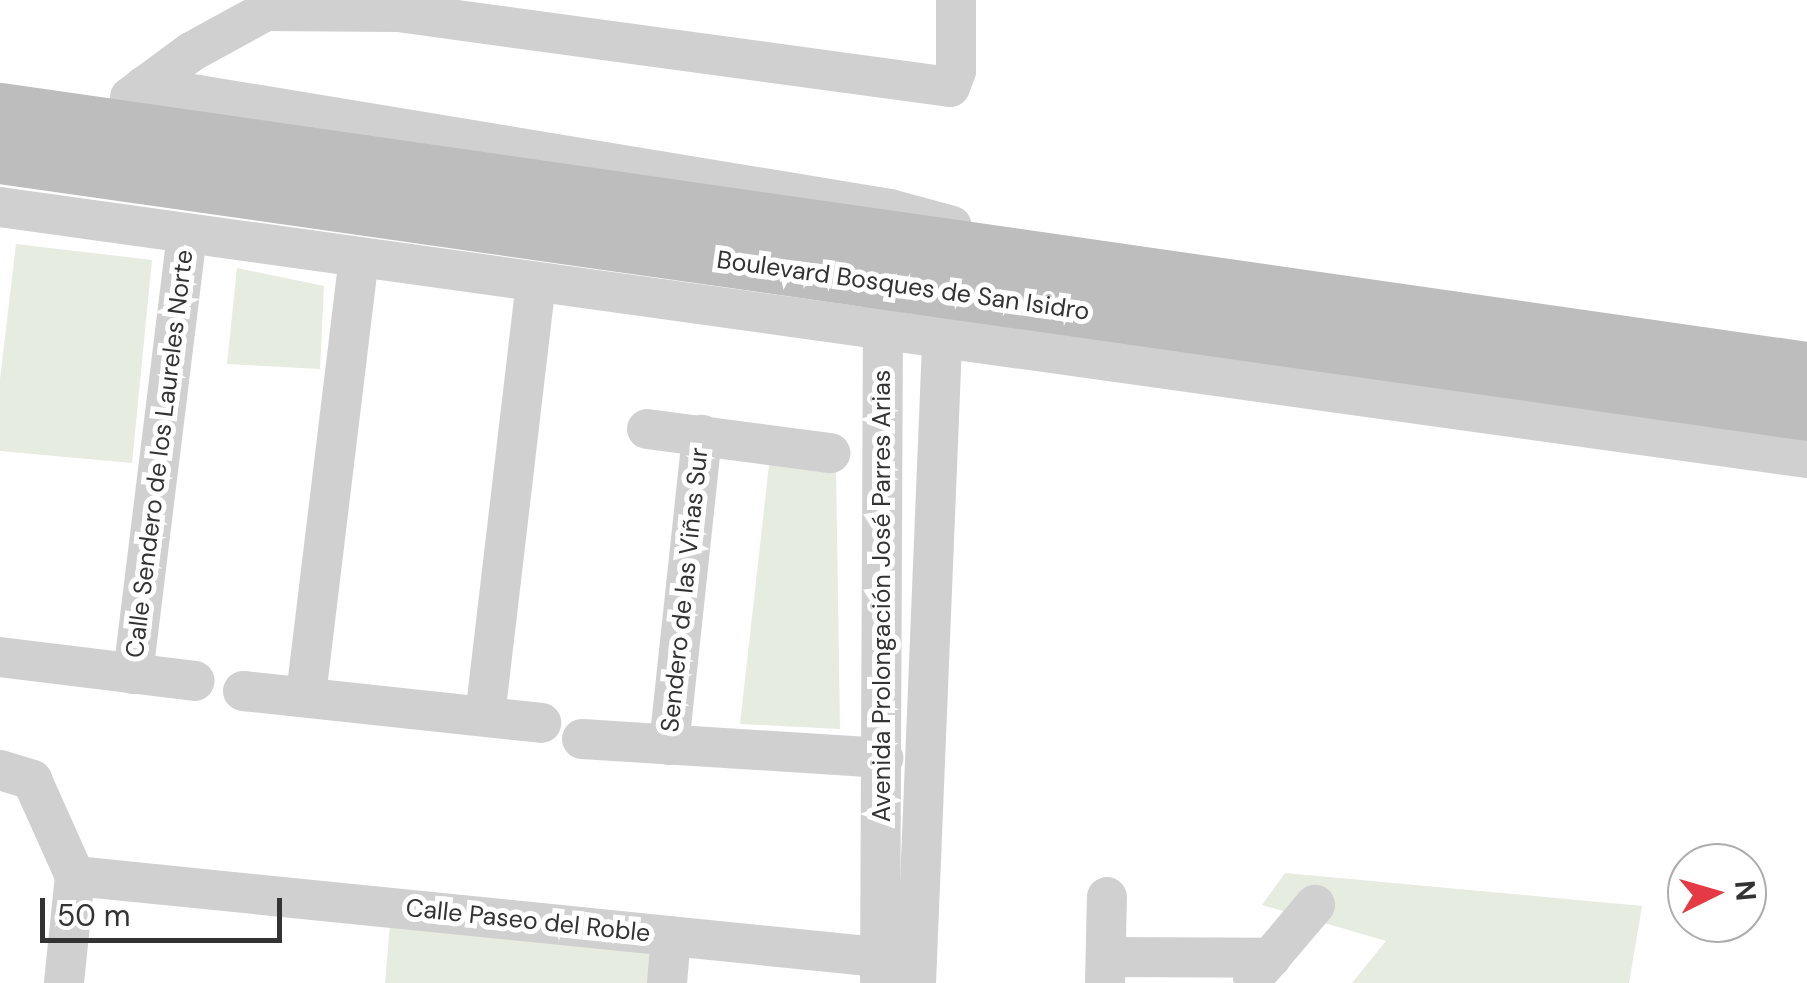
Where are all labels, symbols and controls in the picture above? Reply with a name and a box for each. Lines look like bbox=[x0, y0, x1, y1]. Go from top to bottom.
street label: Boulevard Bosques de San Isidro bbox=[715, 245, 1091, 327]
street label: Calle Sendero de los Laureles Norte bbox=[120, 248, 200, 660]
street label: Avenida Prolongación José Parres Arias bbox=[867, 370, 897, 822]
street label: Sendero de las Viñas Sur bbox=[655, 446, 715, 734]
north arrow bbox=[1667, 843, 1767, 943]
scale bar bbox=[45, 878, 288, 940]
text: N bbox=[1726, 879, 1765, 902]
street label: Calle Paseo del Roble bbox=[404, 893, 652, 949]
text: 50 m bbox=[57, 896, 131, 935]

